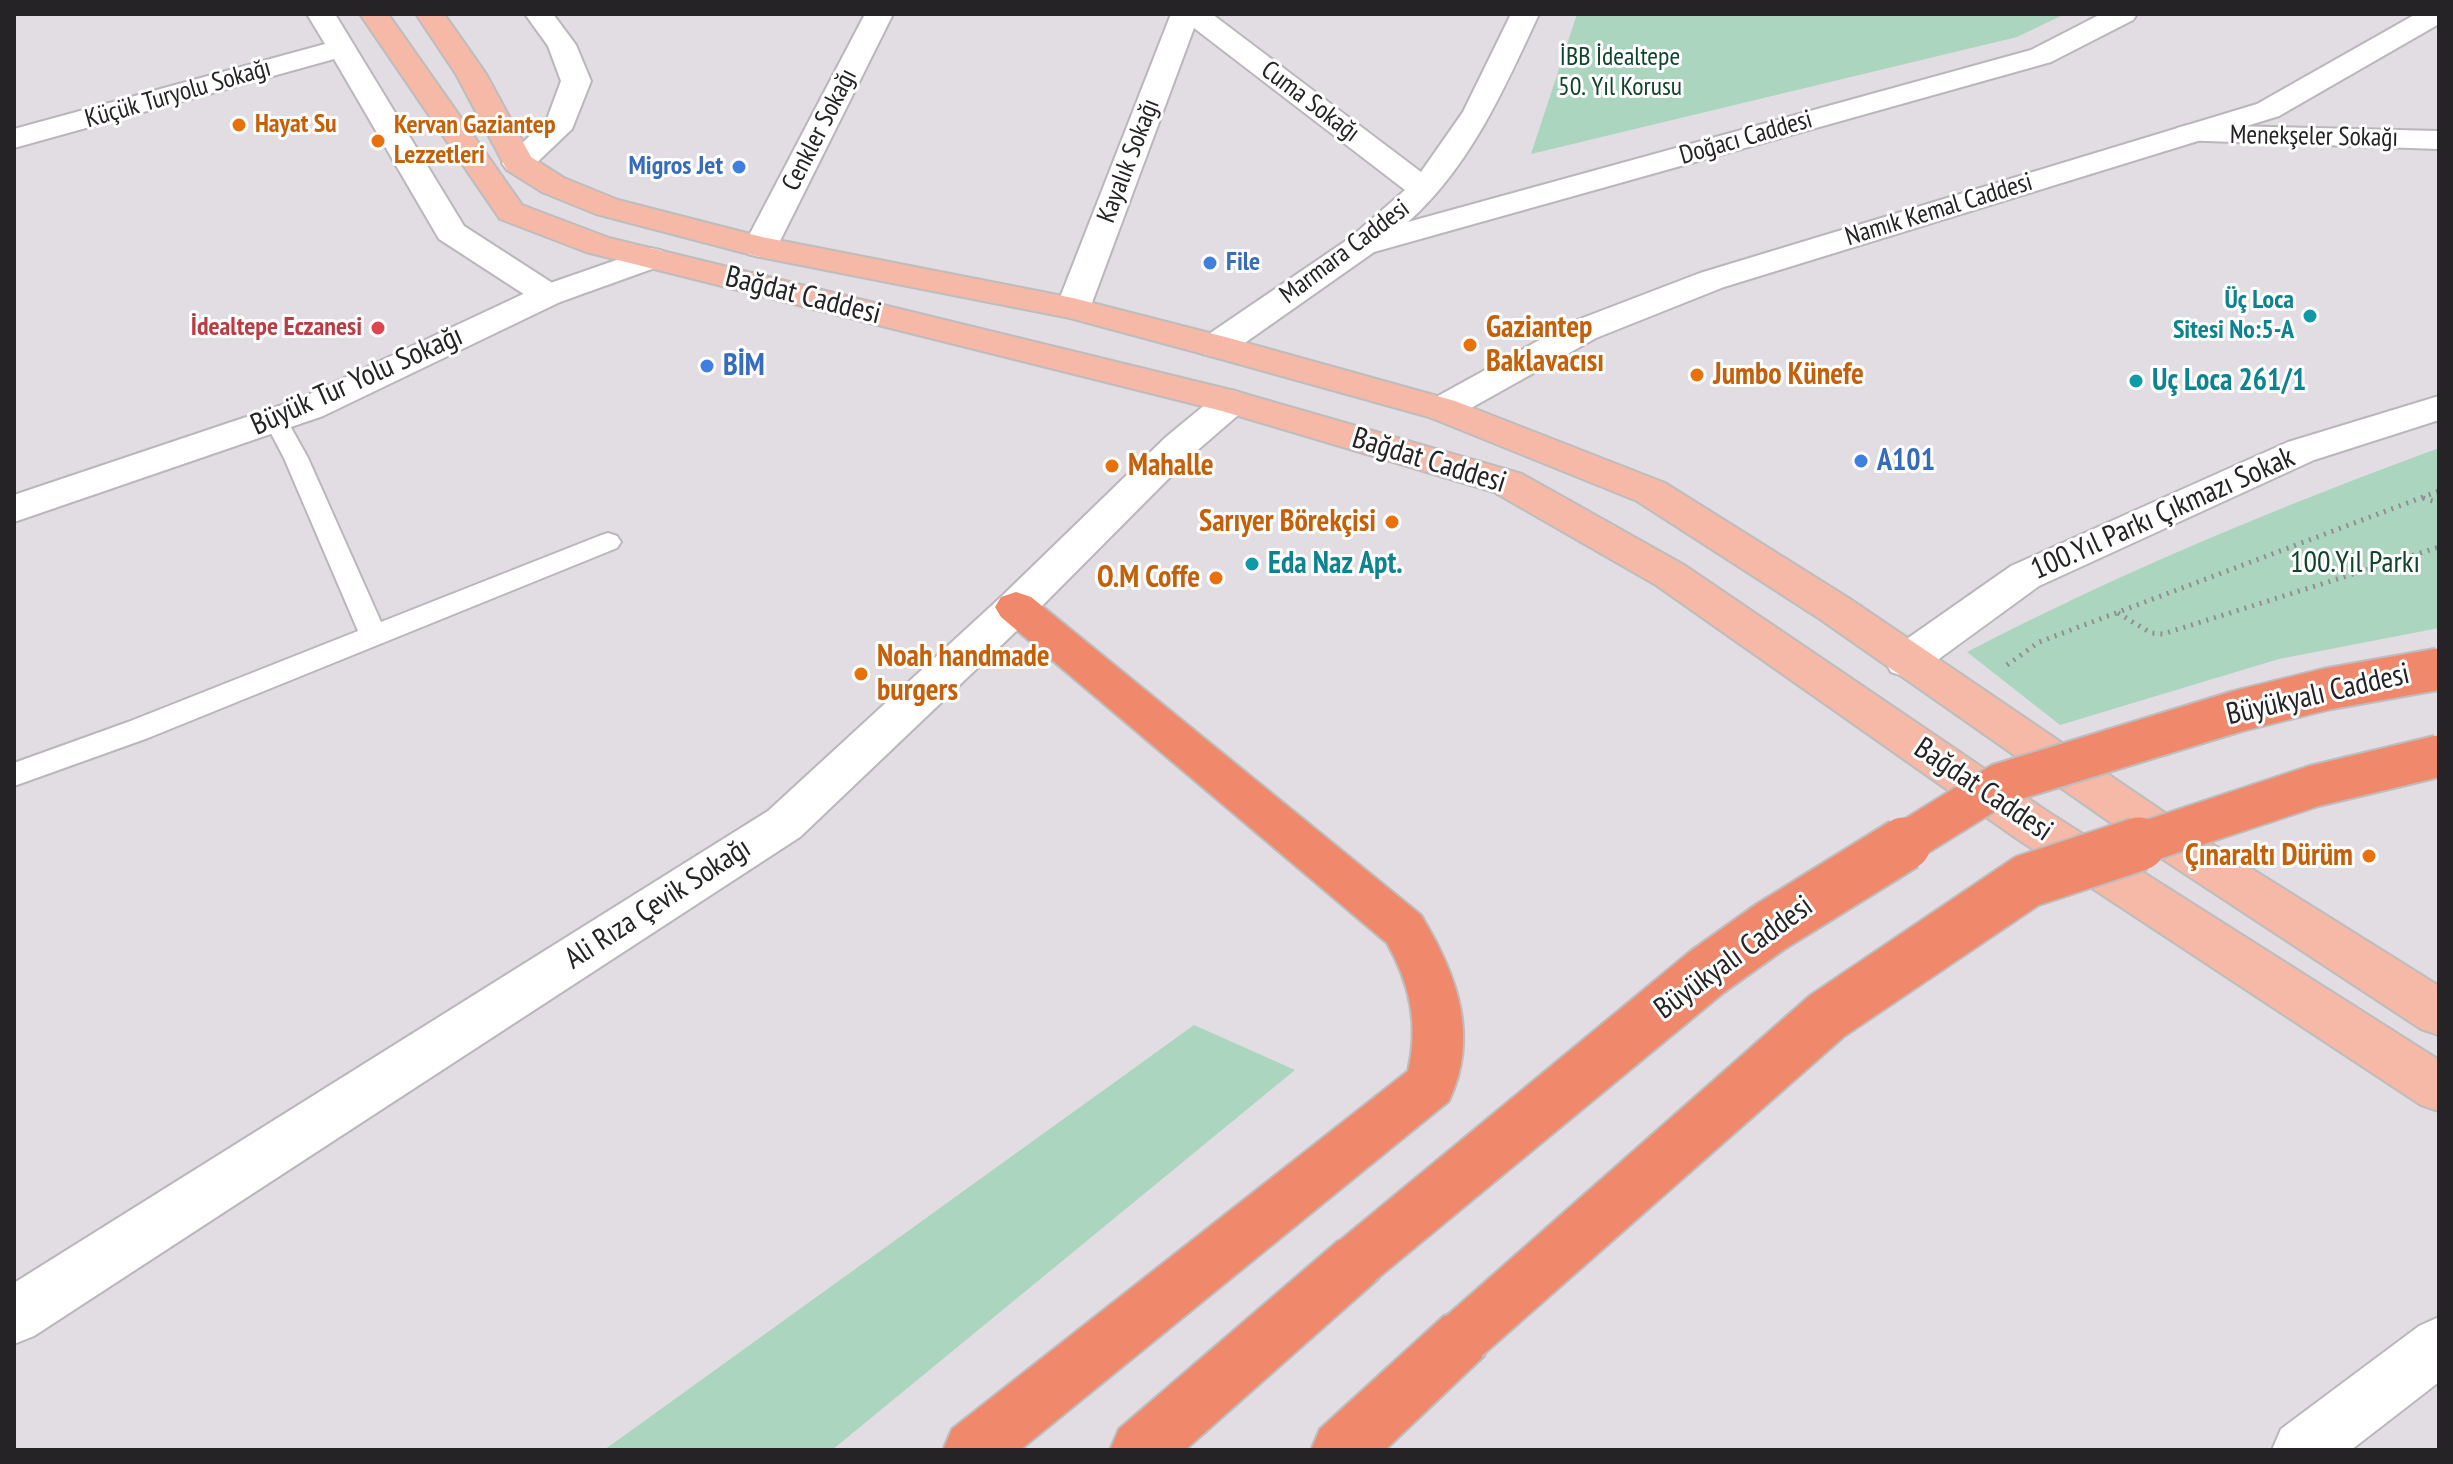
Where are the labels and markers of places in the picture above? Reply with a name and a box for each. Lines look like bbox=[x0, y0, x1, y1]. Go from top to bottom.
place label: Hayat Su bbox=[255, 109, 337, 141]
place label: Kervan Gaziantep Lezzetleri bbox=[394, 110, 556, 172]
marker: Hayat Su bbox=[230, 116, 248, 134]
marker: Kervan Gaziantep Lezzetleri bbox=[369, 132, 387, 150]
place label: Migros Jet bbox=[629, 151, 723, 183]
marker: Migros Jet bbox=[730, 158, 748, 176]
place label: File bbox=[1226, 247, 1260, 279]
marker: File bbox=[1201, 254, 1219, 272]
place label: Üç Loca Sitesi No:5-A bbox=[2173, 285, 2294, 346]
marker: Üç Loca Sitesi No:5-A bbox=[2301, 307, 2319, 325]
place label: Gaziantep Baklavacısı bbox=[1486, 310, 1604, 380]
place label: İdealtepe Eczanesi bbox=[191, 312, 362, 344]
marker: İdealtepe Eczanesi bbox=[369, 319, 387, 337]
marker: Gaziantep Baklavacısı bbox=[1461, 336, 1479, 354]
place label: BİM bbox=[723, 348, 765, 384]
marker: BİM bbox=[698, 357, 716, 375]
place label: Jumbo Künefe bbox=[1713, 357, 1864, 393]
place label: Uç Loca 261/1 bbox=[2152, 363, 2306, 399]
marker: Jumbo Künefe bbox=[1688, 366, 1706, 384]
marker: Uç Loca 261/1 bbox=[2127, 372, 2145, 390]
place label: A101 bbox=[1877, 443, 1935, 479]
place label: Mahalle bbox=[1128, 448, 1214, 484]
marker: A101 bbox=[1852, 452, 1870, 470]
marker: Mahalle bbox=[1103, 457, 1121, 475]
place label: Sarıyer Börekçisi bbox=[1199, 504, 1376, 540]
marker: Sarıyer Börekçisi bbox=[1383, 513, 1401, 531]
place label: Eda Naz Apt. bbox=[1268, 546, 1402, 582]
marker: Eda Naz Apt. bbox=[1243, 555, 1261, 573]
place label: O.M Coffe bbox=[1097, 560, 1200, 596]
marker: O.M Coffe bbox=[1207, 569, 1225, 587]
place label: Noah handmade burgers bbox=[877, 639, 1050, 710]
marker: Noah handmade burgers bbox=[852, 665, 870, 683]
place label: Çınaraltı Dürüm bbox=[2185, 838, 2353, 874]
marker: Çınaraltı Dürüm bbox=[2360, 847, 2378, 865]

